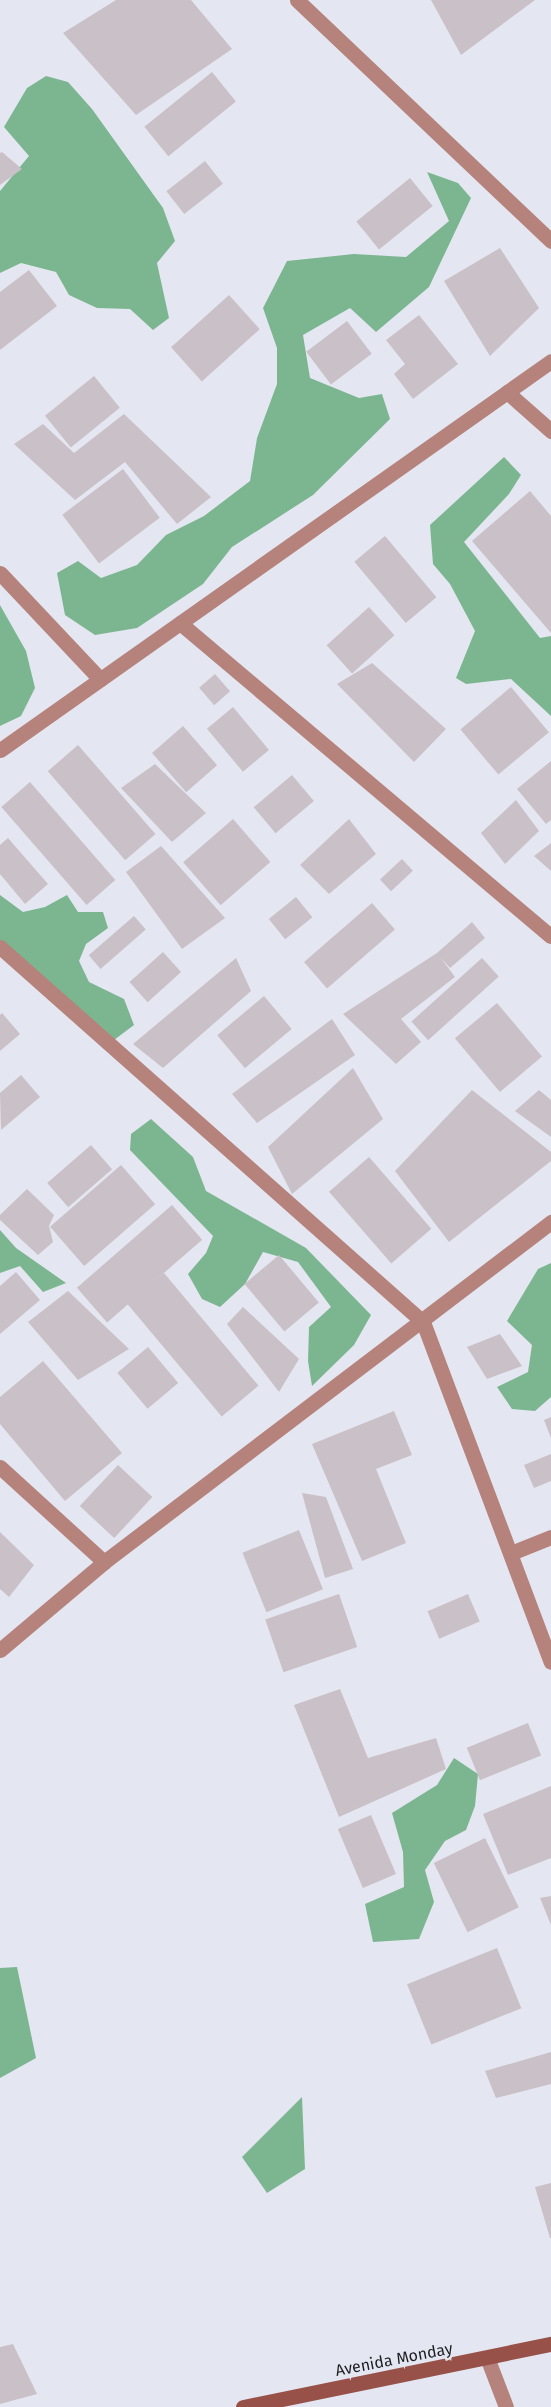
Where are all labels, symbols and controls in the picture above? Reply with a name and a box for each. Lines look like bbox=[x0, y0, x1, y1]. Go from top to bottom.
street label: Avenida Monday bbox=[334, 2339, 454, 2381]

